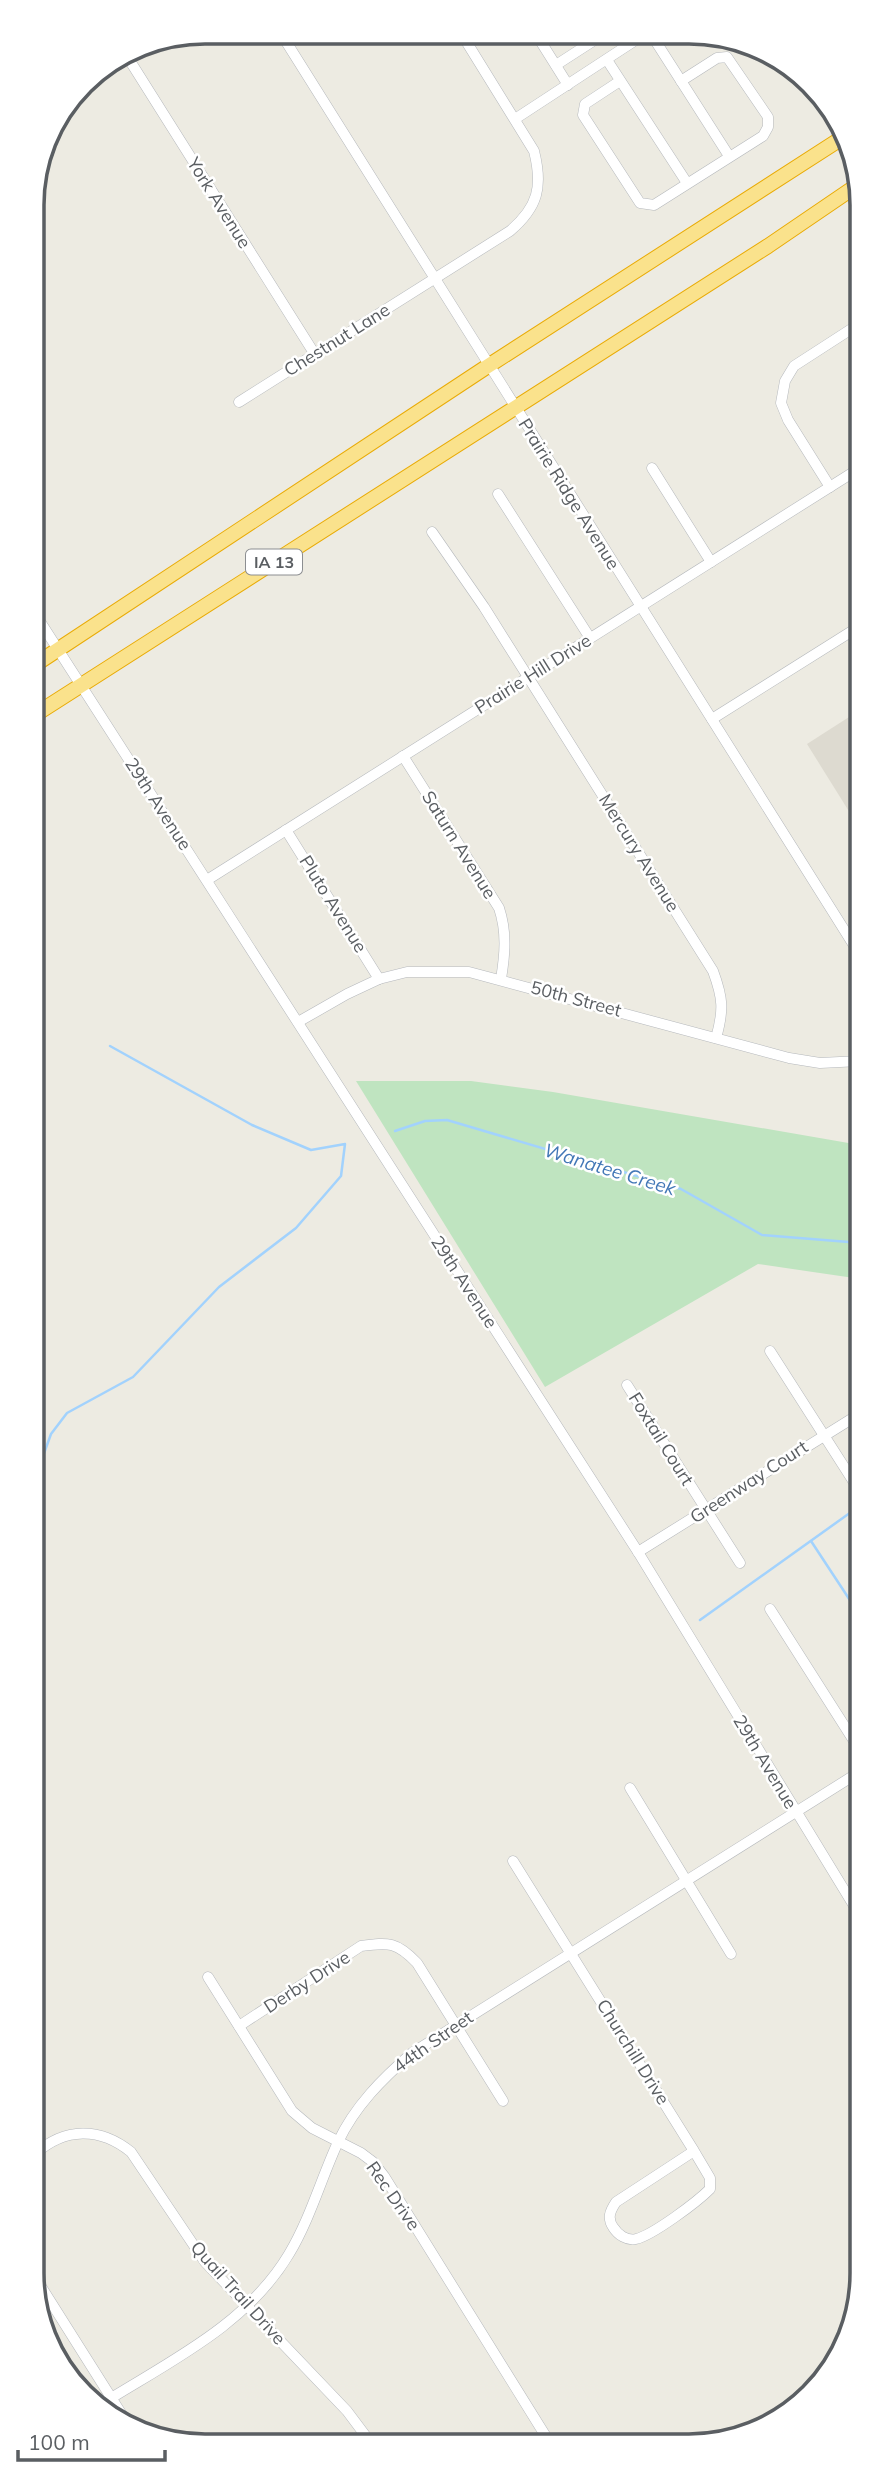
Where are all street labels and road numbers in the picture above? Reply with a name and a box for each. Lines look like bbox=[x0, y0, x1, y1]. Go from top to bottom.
street label: York Avenue bbox=[182, 152, 256, 253]
street label: Chestnut Lane bbox=[279, 298, 394, 381]
street label: Prairie Ridge Avenue bbox=[514, 414, 625, 574]
road number: IA 13 bbox=[246, 550, 302, 575]
street label: Prairie Hill Drive bbox=[470, 629, 595, 719]
street label: 29th Avenue bbox=[120, 753, 197, 854]
street label: Saturn Avenue bbox=[417, 786, 502, 903]
street label: Mercury Avenue bbox=[594, 789, 685, 916]
street label: Pluto Avenue bbox=[294, 851, 372, 957]
street label: 50th Street bbox=[528, 975, 624, 1022]
street label: 29th Avenue bbox=[426, 1231, 503, 1332]
street label: Foxtail Court bbox=[624, 1388, 699, 1490]
street label: Greenway Court bbox=[686, 1435, 812, 1528]
street label: 29th Avenue bbox=[728, 1710, 803, 1813]
street label: Derby Drive bbox=[259, 1945, 354, 2018]
street label: Churchill Drive bbox=[592, 1995, 675, 2109]
street label: 44th Street bbox=[388, 2006, 477, 2078]
street label: Rec Drive bbox=[361, 2157, 426, 2235]
street label: Quail Trail Drive bbox=[186, 2236, 291, 2349]

